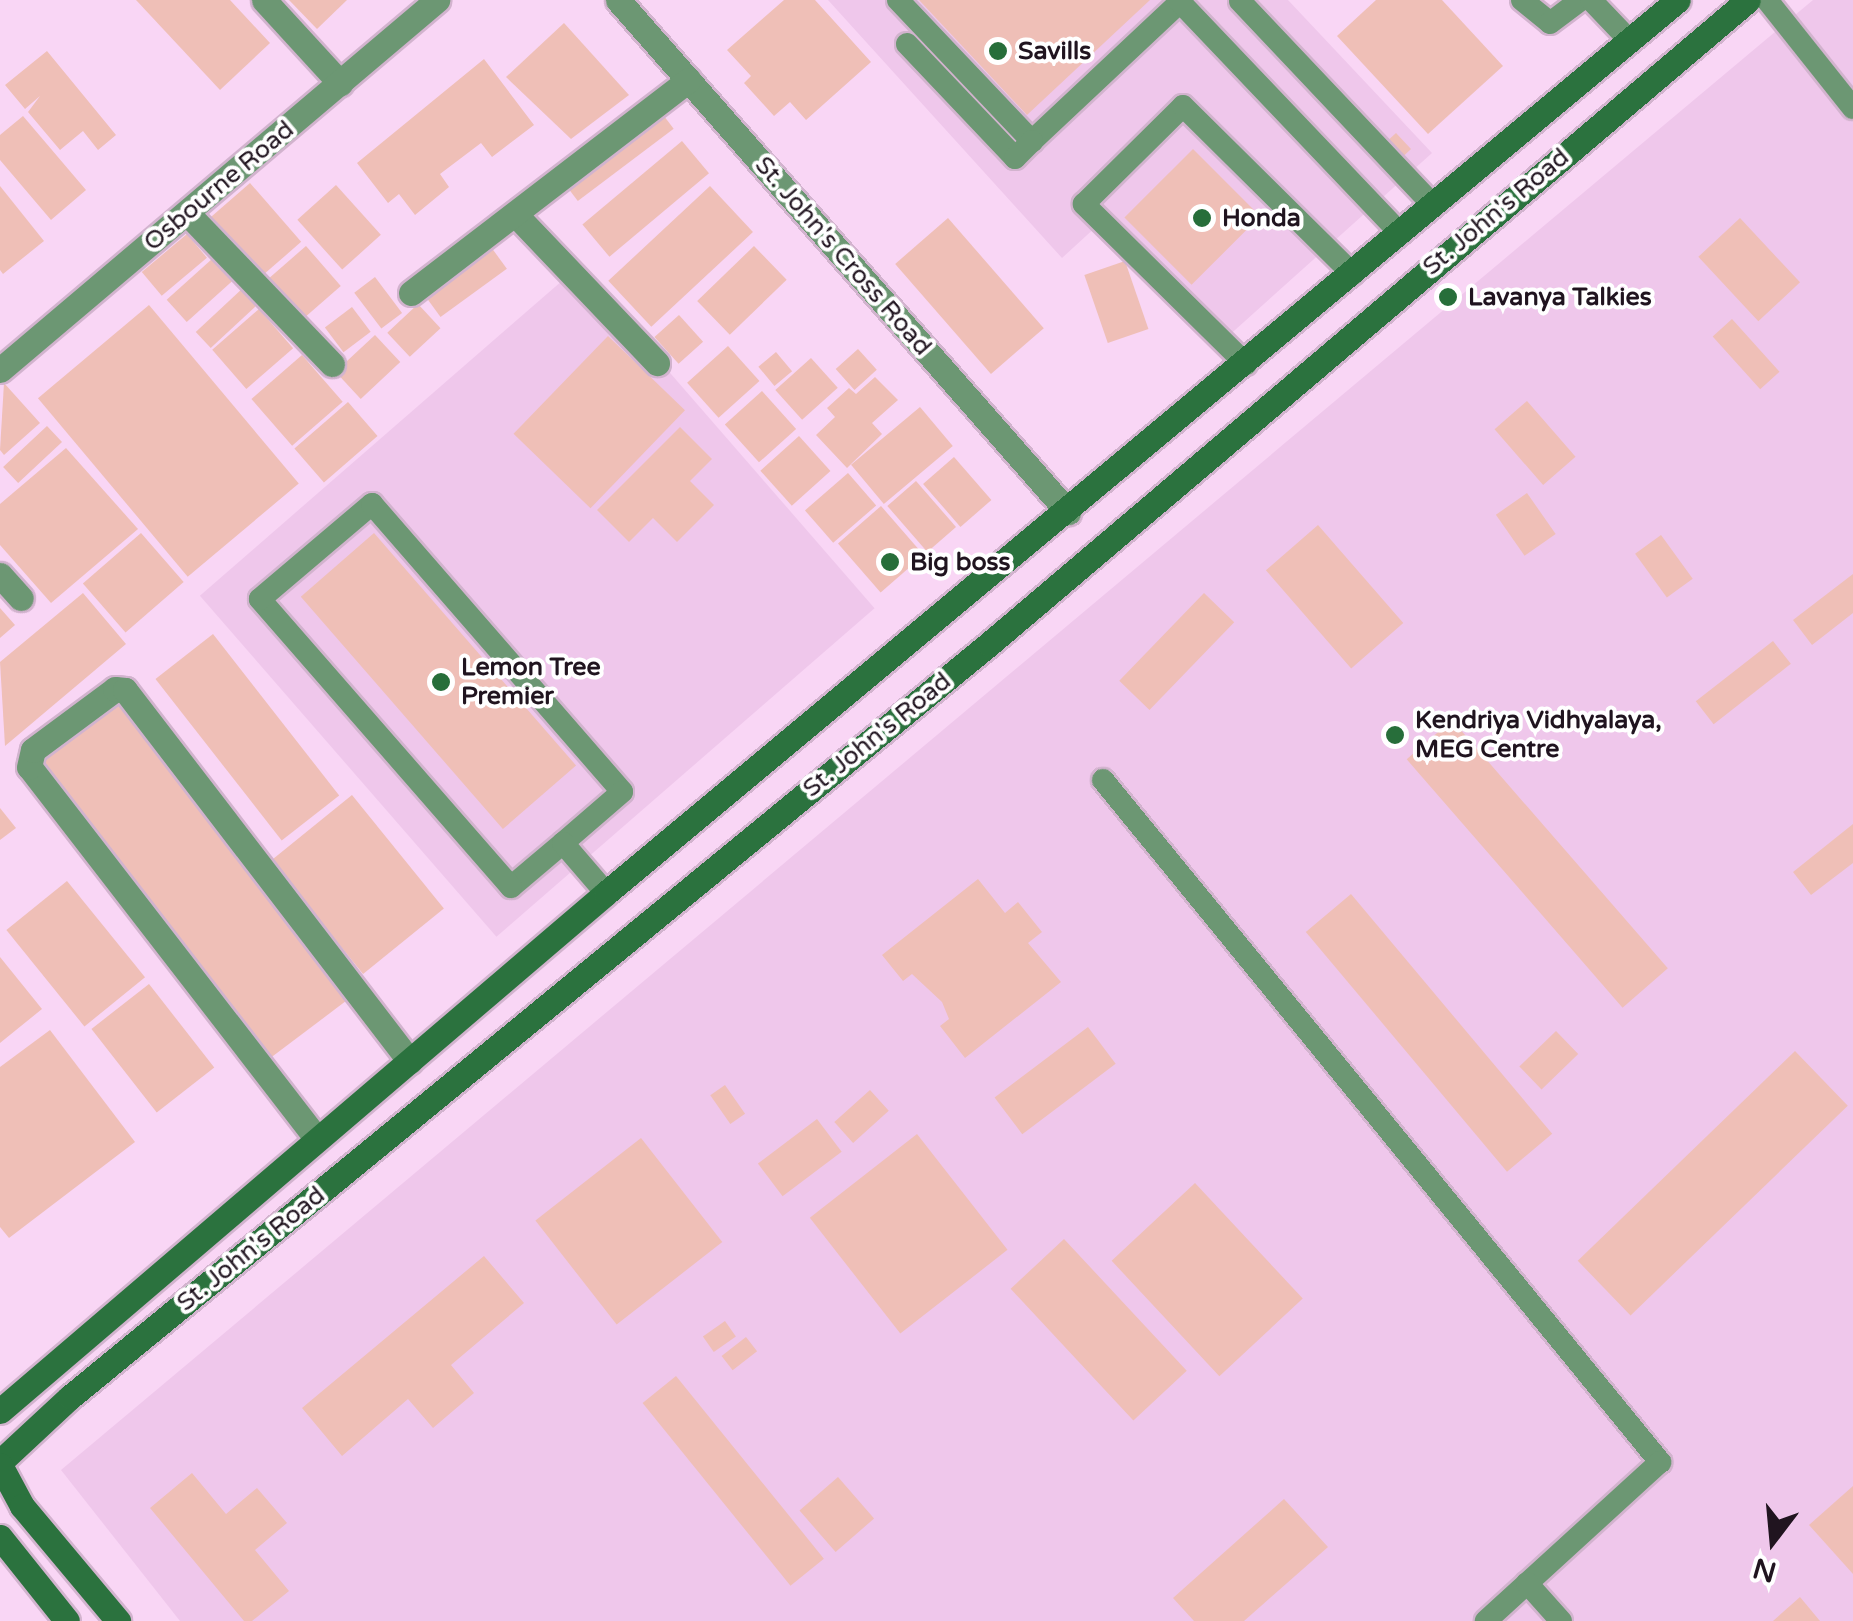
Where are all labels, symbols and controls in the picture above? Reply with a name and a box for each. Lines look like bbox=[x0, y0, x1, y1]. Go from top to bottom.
place label: Savills bbox=[1018, 36, 1091, 66]
marker: Savills bbox=[987, 40, 1009, 62]
street label: Osbourne Road bbox=[138, 115, 300, 257]
street label: St. John's Road bbox=[1417, 142, 1575, 282]
street label: St. John's Cross Road bbox=[748, 150, 938, 362]
place label: Honda bbox=[1222, 203, 1301, 233]
marker: Honda bbox=[1191, 207, 1213, 229]
place label: Lavanya Talkies bbox=[1468, 282, 1652, 312]
marker: Lavanya Talkies bbox=[1437, 286, 1459, 308]
place label: Big boss bbox=[910, 547, 1011, 577]
marker: Big boss bbox=[879, 551, 901, 573]
place label: Lemon Tree Premier bbox=[461, 653, 601, 712]
street label: St. John's Road bbox=[797, 666, 957, 804]
marker: Lemon Tree Premier bbox=[430, 671, 452, 693]
place label: Kendriya Vidhyalaya, MEG Centre bbox=[1415, 706, 1662, 765]
marker: Kendriya Vidhyalaya, MEG Centre bbox=[1384, 724, 1406, 746]
street label: St. John's Road bbox=[171, 1180, 331, 1318]
north arrow bbox=[1723, 1491, 1823, 1591]
text: N bbox=[1749, 1550, 1780, 1589]

